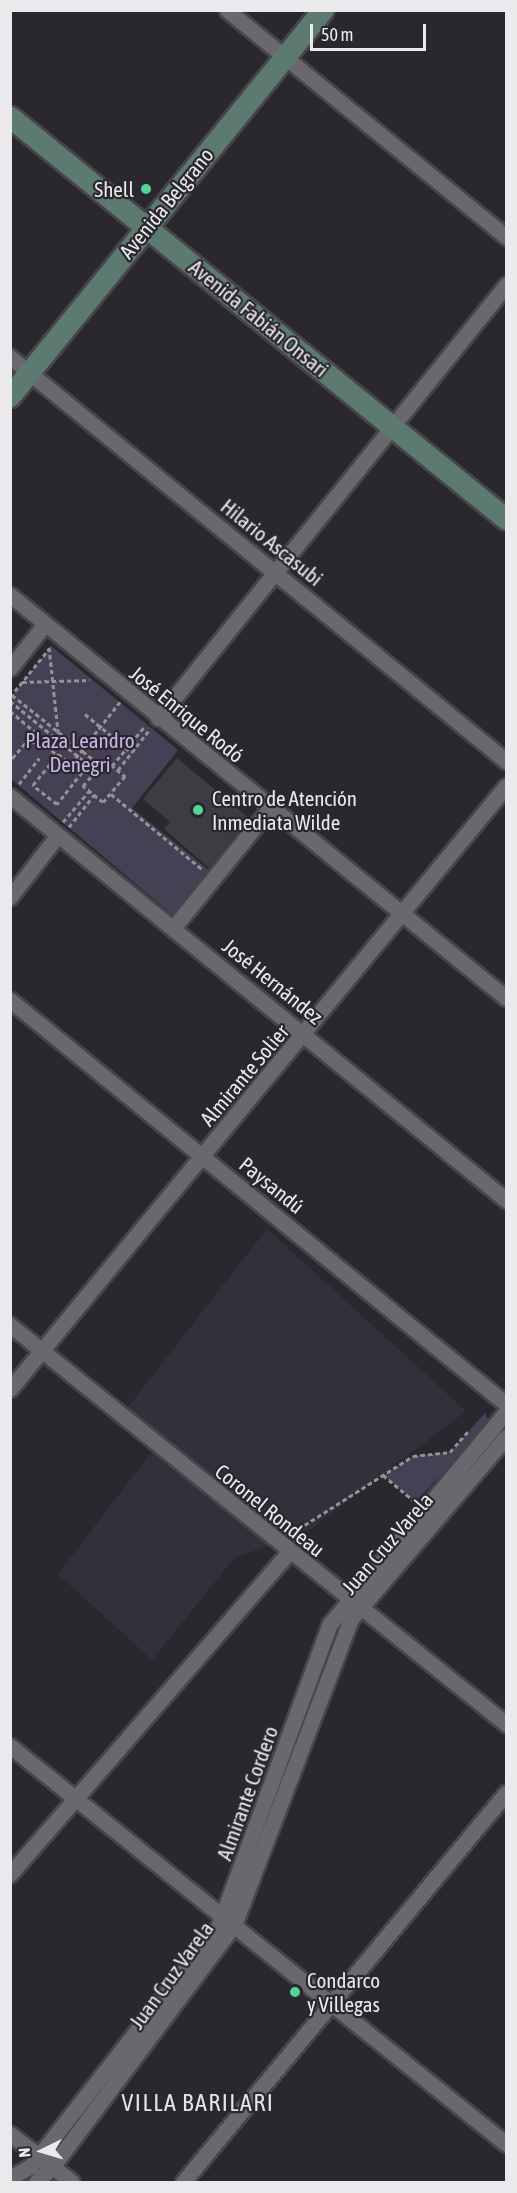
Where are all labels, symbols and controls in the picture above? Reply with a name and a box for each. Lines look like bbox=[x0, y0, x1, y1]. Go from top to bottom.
scale bar bbox=[313, 12, 428, 50]
text: 50 m bbox=[321, 24, 353, 45]
street label: Avenida Belgrano bbox=[114, 143, 218, 263]
place label: Shell bbox=[94, 176, 134, 202]
marker: Shell bbox=[139, 182, 153, 196]
street label: Avenida Fabián Onsari bbox=[184, 254, 334, 382]
street label: Hilario Ascasubi bbox=[216, 493, 328, 591]
street label: José Enrique Rodó bbox=[125, 660, 249, 768]
park label: Plaza Leandro Denegri bbox=[25, 727, 135, 777]
place label: Centro de Atención Inmediata Wilde bbox=[212, 785, 357, 835]
marker: Centro de Atención Inmediata Wilde bbox=[189, 801, 207, 819]
street label: José Hernández bbox=[218, 933, 328, 1029]
street label: Almirante Solier bbox=[194, 1019, 294, 1131]
street label: Paysandú bbox=[235, 1151, 309, 1219]
street label: Coronel Rondeau bbox=[210, 1458, 330, 1562]
street label: Juan Cruz Varela bbox=[336, 1487, 438, 1599]
street label: Almirante Cordero bbox=[211, 1723, 283, 1863]
street label: Juan Cruz Varela bbox=[124, 1916, 218, 2034]
place label: Condarco y Villegas bbox=[307, 1967, 380, 2017]
marker: Condarco y Villegas bbox=[288, 1985, 302, 1999]
district label: VILLA BARILARI bbox=[122, 2089, 274, 2117]
north arrow bbox=[12, 2121, 72, 2181]
text: N bbox=[15, 2147, 33, 2158]

